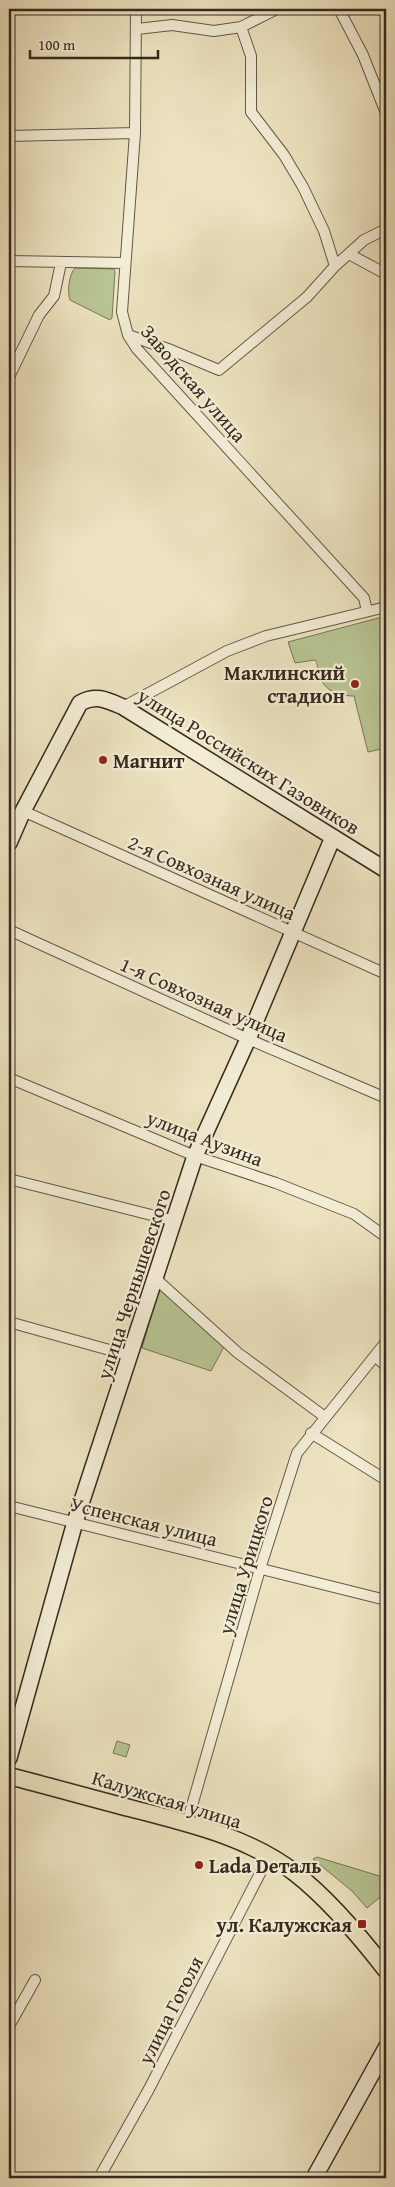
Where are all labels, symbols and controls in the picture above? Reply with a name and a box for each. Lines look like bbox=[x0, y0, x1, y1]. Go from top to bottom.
scale bar bbox=[30, 28, 158, 60]
text: 100 m bbox=[38, 34, 76, 55]
street label: Заводская улица bbox=[134, 318, 254, 449]
place label: Маклинский стадион bbox=[224, 658, 345, 710]
marker: Маклинский стадион bbox=[349, 678, 361, 690]
street label: улица Российских Газовиков bbox=[132, 680, 366, 841]
place label: Магнит bbox=[113, 746, 185, 775]
marker: Магнит bbox=[97, 754, 109, 766]
street label: 2-я Совхозная улица bbox=[124, 827, 301, 927]
street label: 1-я Совхозная улица bbox=[116, 949, 293, 1049]
street label: улица Аузина bbox=[142, 1102, 268, 1174]
street label: улица Чернышевского bbox=[88, 1185, 178, 1384]
street label: Успенская улица bbox=[67, 1489, 221, 1553]
street label: улица Урицкого bbox=[210, 1492, 280, 1639]
street label: Калужская улица bbox=[89, 1762, 246, 1836]
place label: Lada Dеталь bbox=[209, 1851, 322, 1880]
marker: Lada Dеталь bbox=[193, 1859, 205, 1871]
place label: ул. Калужская bbox=[215, 1910, 352, 1939]
marker: ул. Калужская bbox=[356, 1918, 368, 1930]
street label: улица Гоголя bbox=[130, 1951, 210, 2070]

